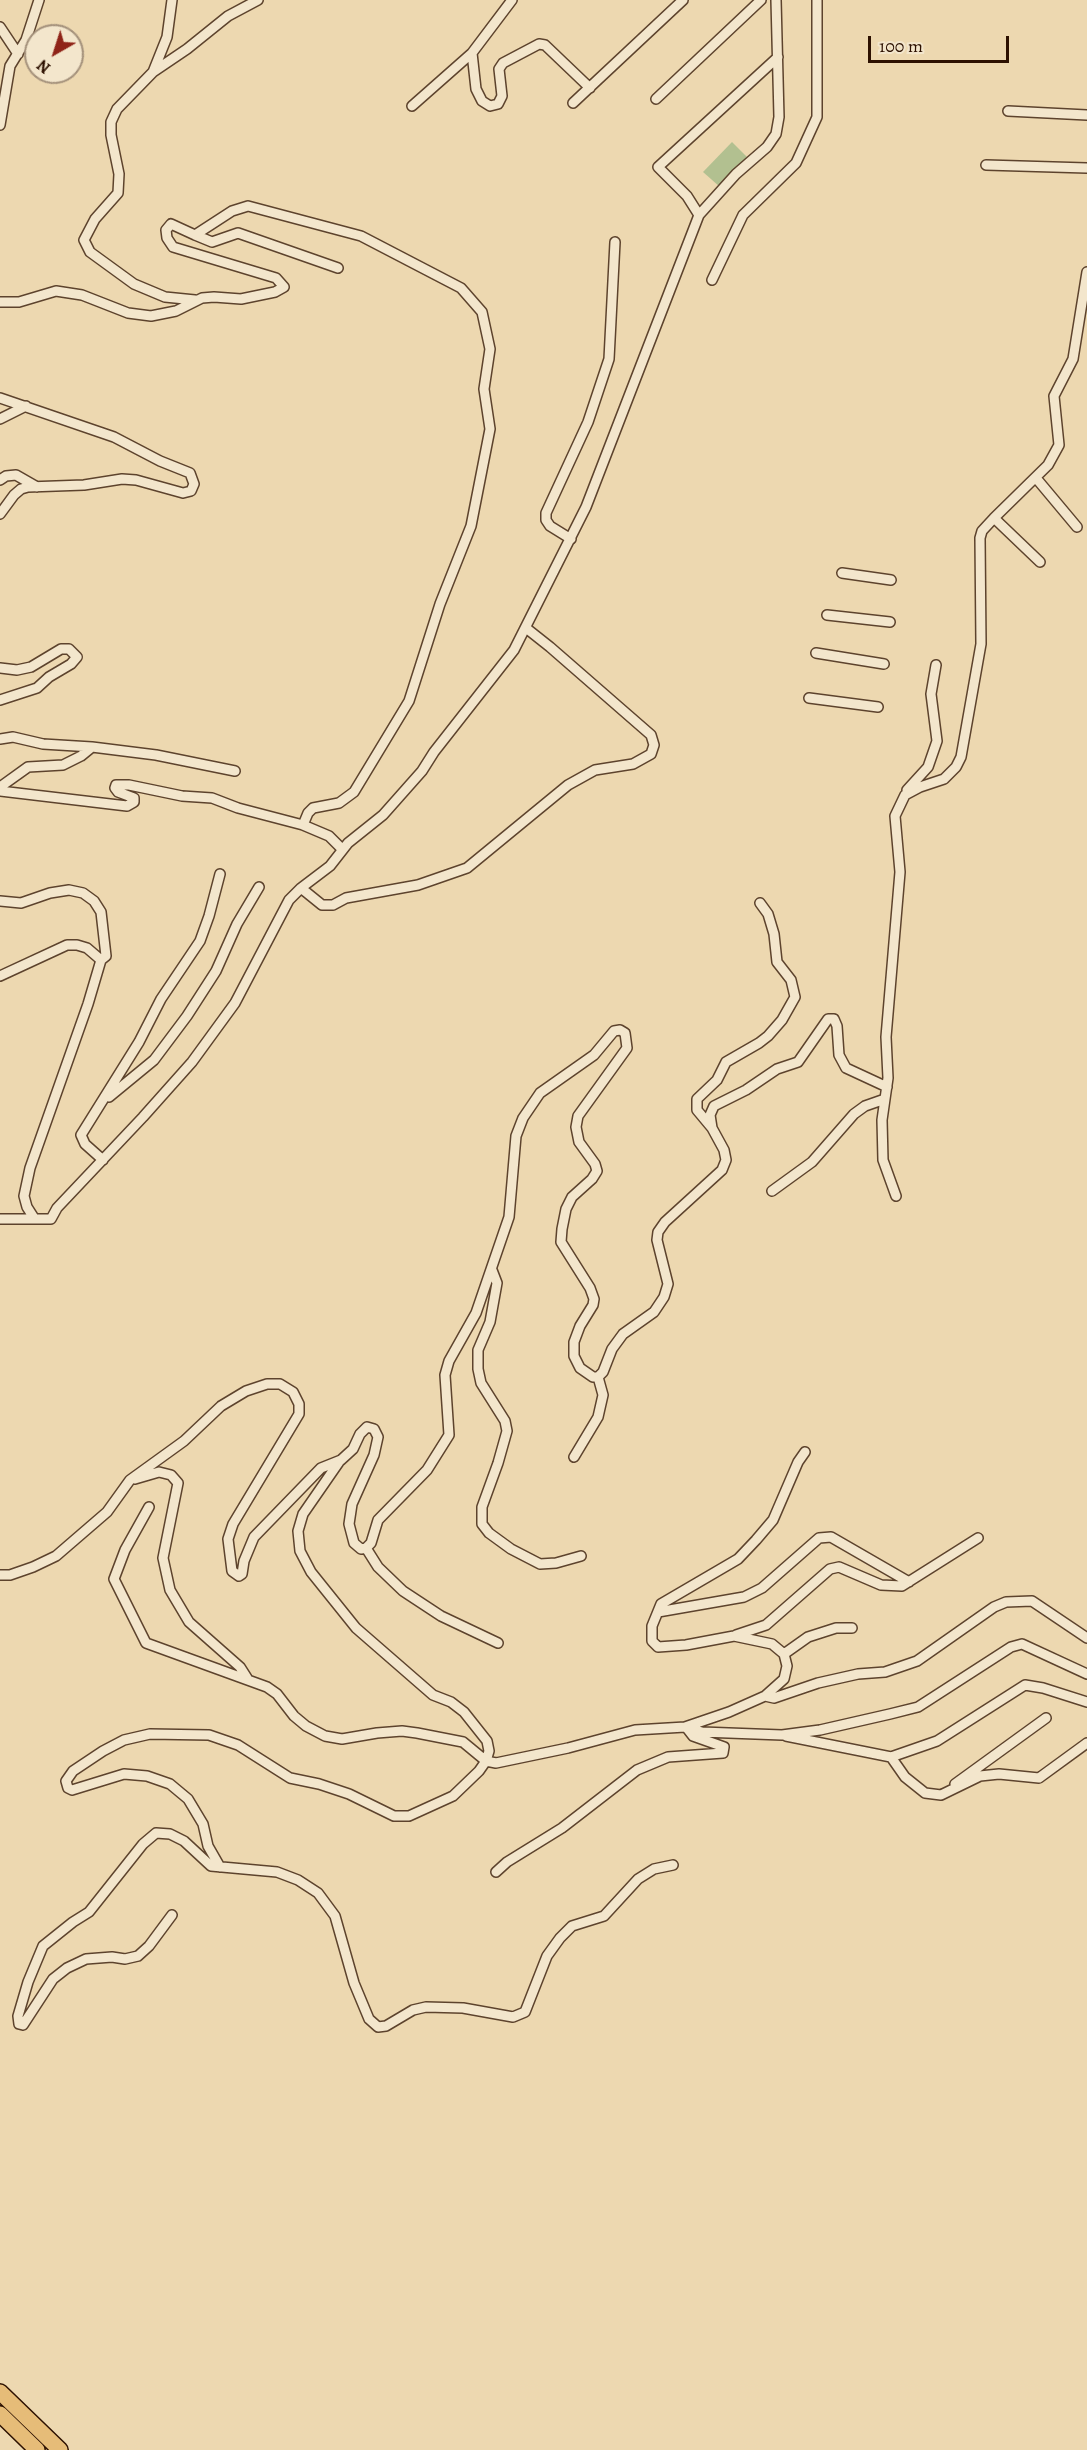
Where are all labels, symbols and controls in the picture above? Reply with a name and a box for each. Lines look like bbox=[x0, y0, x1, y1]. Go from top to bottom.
north arrow bbox=[24, 24, 84, 84]
scale bar bbox=[871, 24, 1012, 62]
text: 100 m bbox=[879, 34, 923, 58]
text: N bbox=[32, 54, 55, 79]

